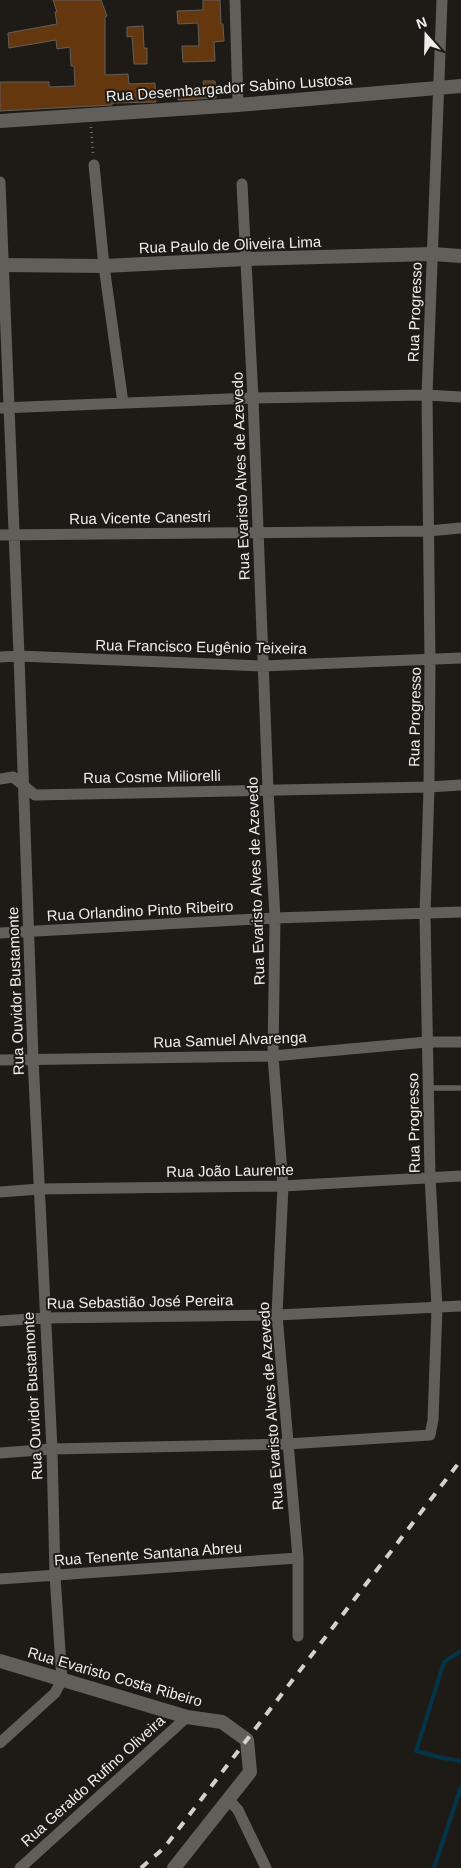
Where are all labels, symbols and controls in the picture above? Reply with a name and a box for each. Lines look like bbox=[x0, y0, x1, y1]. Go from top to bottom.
north arrow bbox=[401, 10, 451, 60]
text: N bbox=[414, 14, 429, 32]
street label: Rua Desembargador Sabino Lustosa bbox=[105, 70, 353, 105]
street label: Rua Paulo de Oliveira Lima bbox=[138, 233, 322, 256]
street label: Rua Progresso bbox=[404, 262, 425, 362]
street label: Rua Evaristo Alves de Azevedo bbox=[228, 372, 253, 580]
street label: Rua Vicente Canestri bbox=[69, 508, 211, 527]
street label: Rua Francisco Eugênio Teixeira bbox=[95, 636, 308, 657]
street label: Rua Progresso bbox=[405, 667, 424, 767]
street label: Rua Cosme Miliorelli bbox=[83, 767, 221, 786]
street label: Rua Evaristo Alves de Azevedo bbox=[243, 777, 268, 985]
street label: Rua Orlandino Pinto Ribeiro bbox=[46, 897, 234, 924]
street label: Rua Ouvidor Bustamonte bbox=[4, 907, 27, 1075]
street label: Rua Samuel Alvarenga bbox=[153, 1028, 308, 1051]
street label: Rua Progresso bbox=[404, 1073, 423, 1173]
street label: Rua João Laurente bbox=[166, 1161, 294, 1180]
street label: Rua Sebastião José Pereira bbox=[46, 1291, 234, 1312]
street label: Rua Evaristo Alves de Azevedo bbox=[255, 1301, 286, 1511]
street label: Rua Ouvidor Bustamonte bbox=[20, 1311, 45, 1481]
street label: Rua Tenente Santana Abreu bbox=[53, 1538, 242, 1569]
street label: Rua Evaristo Costa Ribeiro bbox=[26, 1643, 204, 1710]
street label: Rua Geraldo Rufino Oliveira bbox=[17, 1711, 169, 1850]

